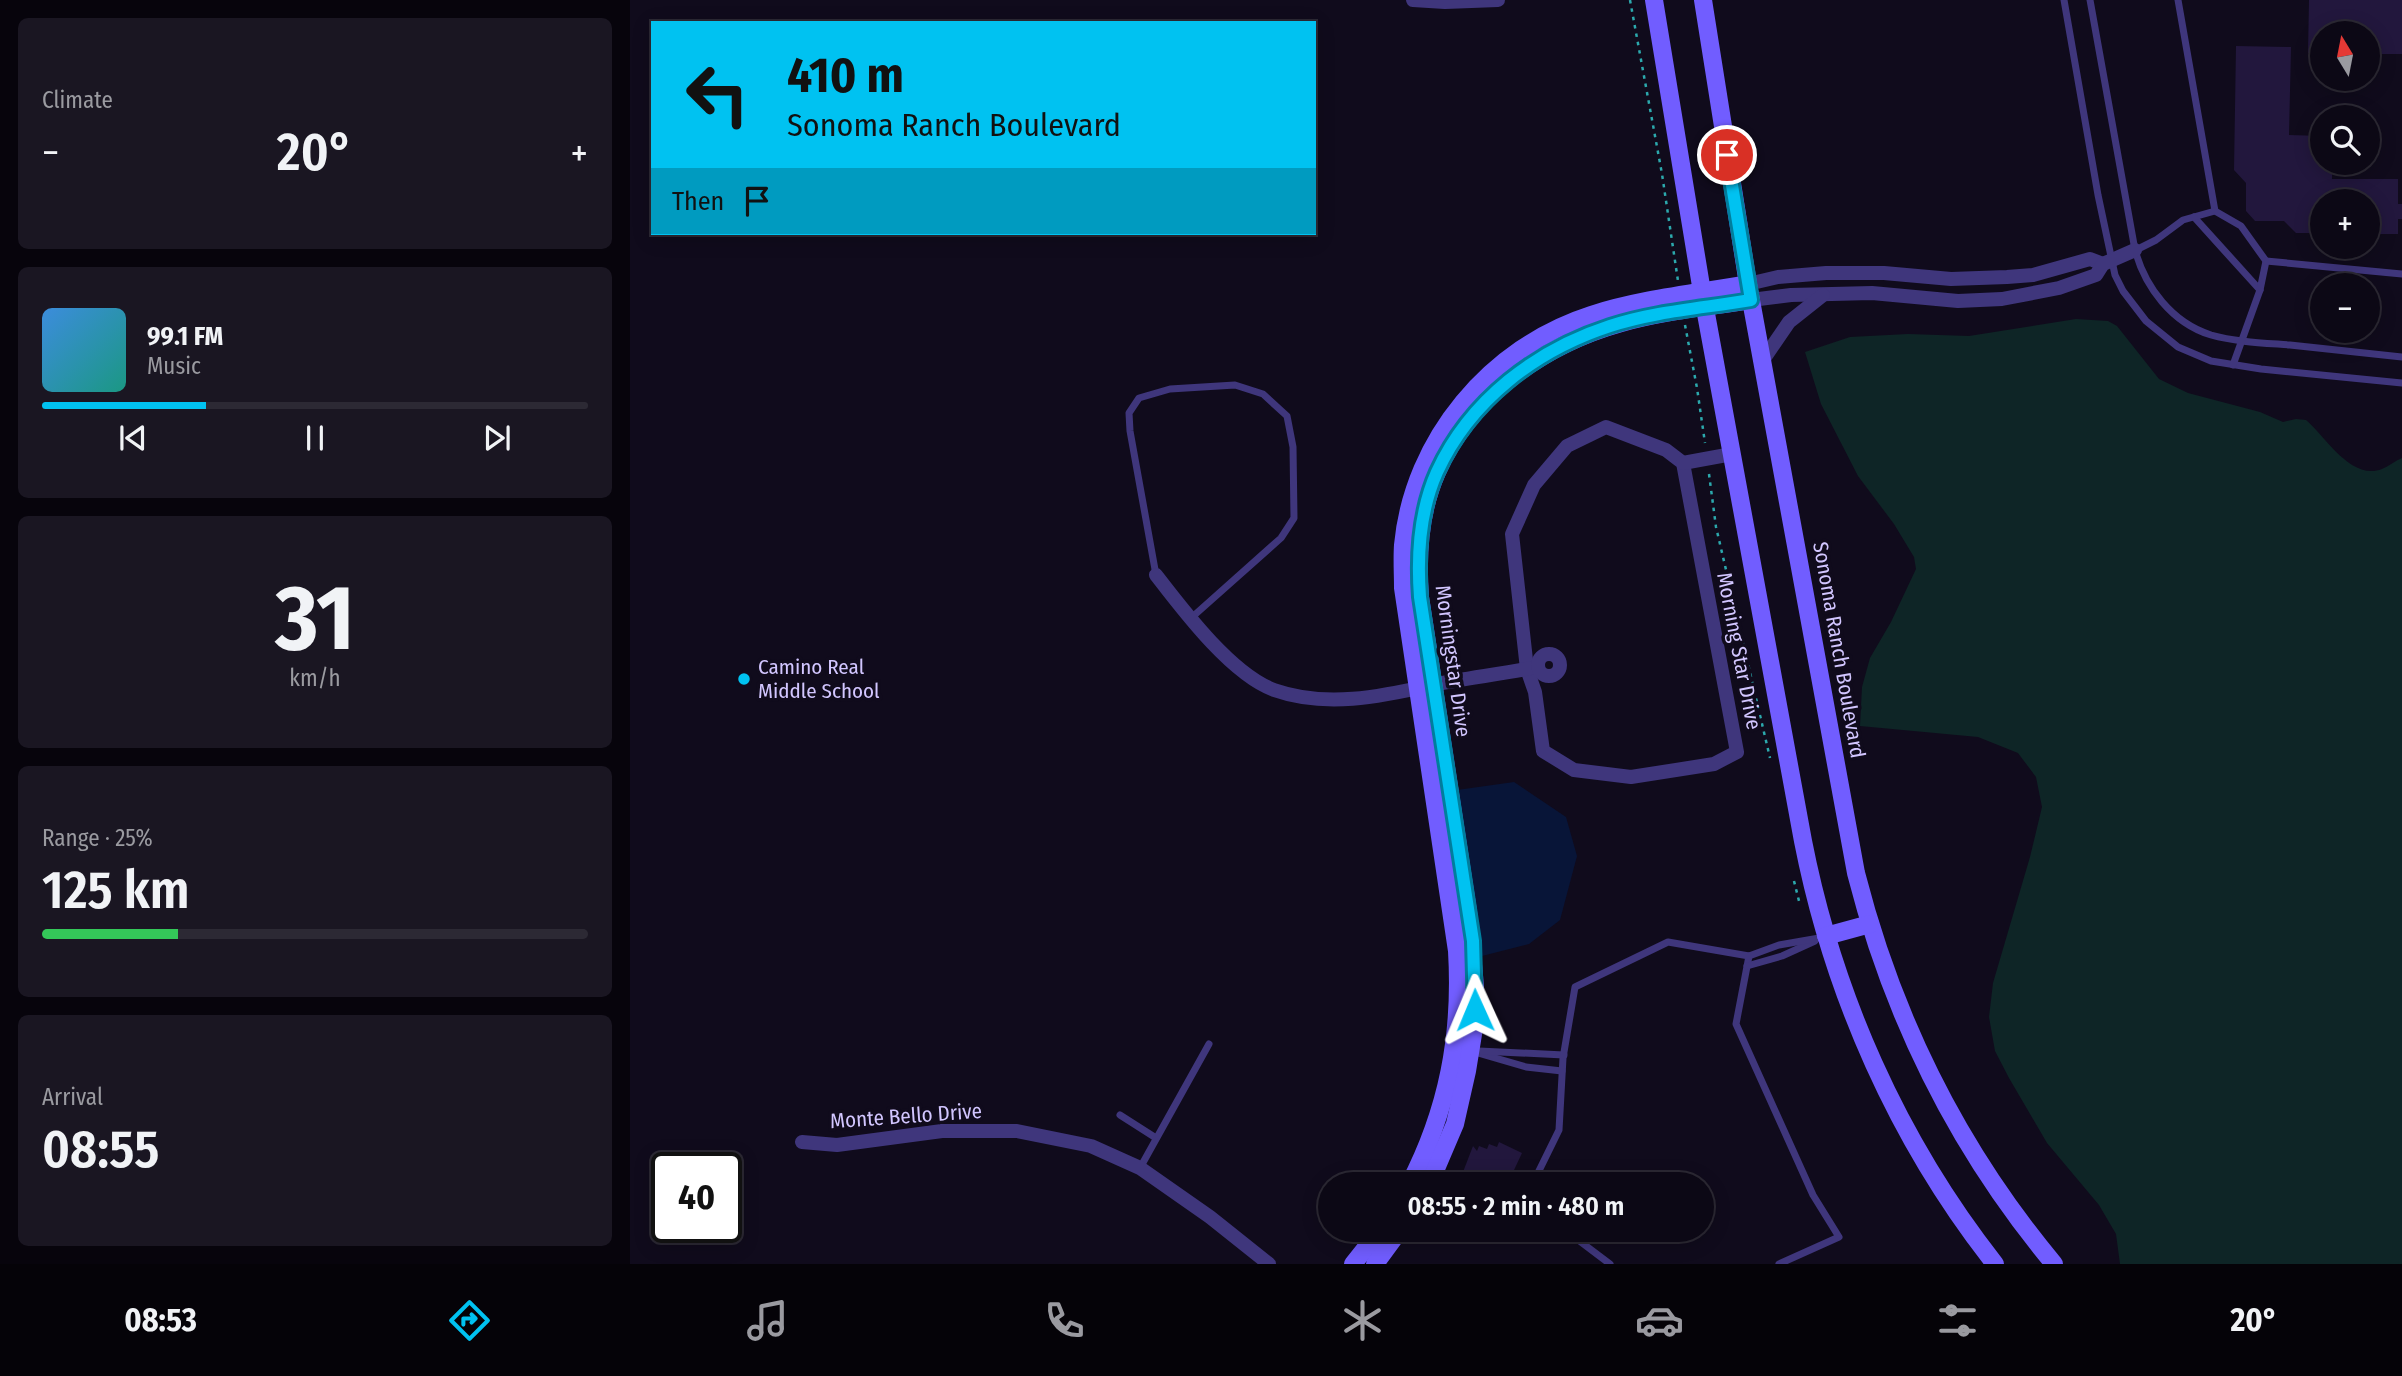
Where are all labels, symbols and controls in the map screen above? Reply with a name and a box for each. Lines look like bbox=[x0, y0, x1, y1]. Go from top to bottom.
north arrow bbox=[2310, 21, 2380, 91]
map controls bbox=[2310, 21, 2380, 343]
text: 410 m bbox=[787, 46, 904, 105]
icon: left bbox=[672, 49, 763, 140]
text: Climate bbox=[42, 86, 113, 114]
button: search bbox=[2310, 105, 2380, 175]
text: Sonoma Ranch Boulevard bbox=[787, 106, 1121, 144]
text: 20° bbox=[277, 121, 353, 184]
pin bbox=[1697, 125, 1757, 185]
text: − bbox=[42, 130, 59, 176]
text: + bbox=[571, 130, 588, 176]
icon: arrive bbox=[1708, 136, 1746, 174]
icon: arrive bbox=[738, 182, 776, 220]
text: Then bbox=[672, 186, 724, 217]
button: + bbox=[2310, 189, 2380, 259]
button: − bbox=[2310, 273, 2380, 343]
text: 99.1 FM bbox=[147, 321, 223, 352]
text: Music bbox=[147, 352, 201, 380]
icon: previous bbox=[114, 419, 152, 457]
icon: pause bbox=[296, 419, 334, 457]
icon: next bbox=[478, 419, 516, 457]
street label: Sonoma Ranch Boulevard bbox=[1807, 540, 1871, 760]
text: 31 bbox=[275, 564, 355, 673]
street label: Morning Star Drive bbox=[1711, 570, 1767, 732]
street label: Morningstar Drive bbox=[1429, 583, 1477, 739]
place label: Camino Real Middle School bbox=[758, 654, 880, 704]
text: km/h bbox=[289, 664, 341, 692]
marker: Camino Real Middle School bbox=[736, 671, 752, 687]
text: Range · 25% bbox=[42, 824, 153, 852]
text: 125 km bbox=[42, 859, 189, 922]
position arrow bbox=[1438, 973, 1512, 1047]
text: Arrival bbox=[42, 1083, 103, 1111]
street label: Monte Bello Drive bbox=[829, 1098, 983, 1134]
text: 08:55 bbox=[42, 1118, 159, 1181]
speed limit sign: 40 bbox=[651, 1152, 742, 1243]
text: 08:55 · 2 min · 480 m bbox=[1408, 1191, 1624, 1222]
icon: directions bbox=[445, 1296, 494, 1345]
icon: music bbox=[743, 1296, 792, 1345]
icon: phone bbox=[1040, 1296, 1089, 1345]
icon: climate bbox=[1338, 1296, 1387, 1345]
icon: car bbox=[1635, 1296, 1684, 1345]
icon: filters bbox=[1933, 1296, 1982, 1345]
text: 08:53 bbox=[124, 1301, 197, 1339]
text: 20° bbox=[2230, 1301, 2278, 1339]

